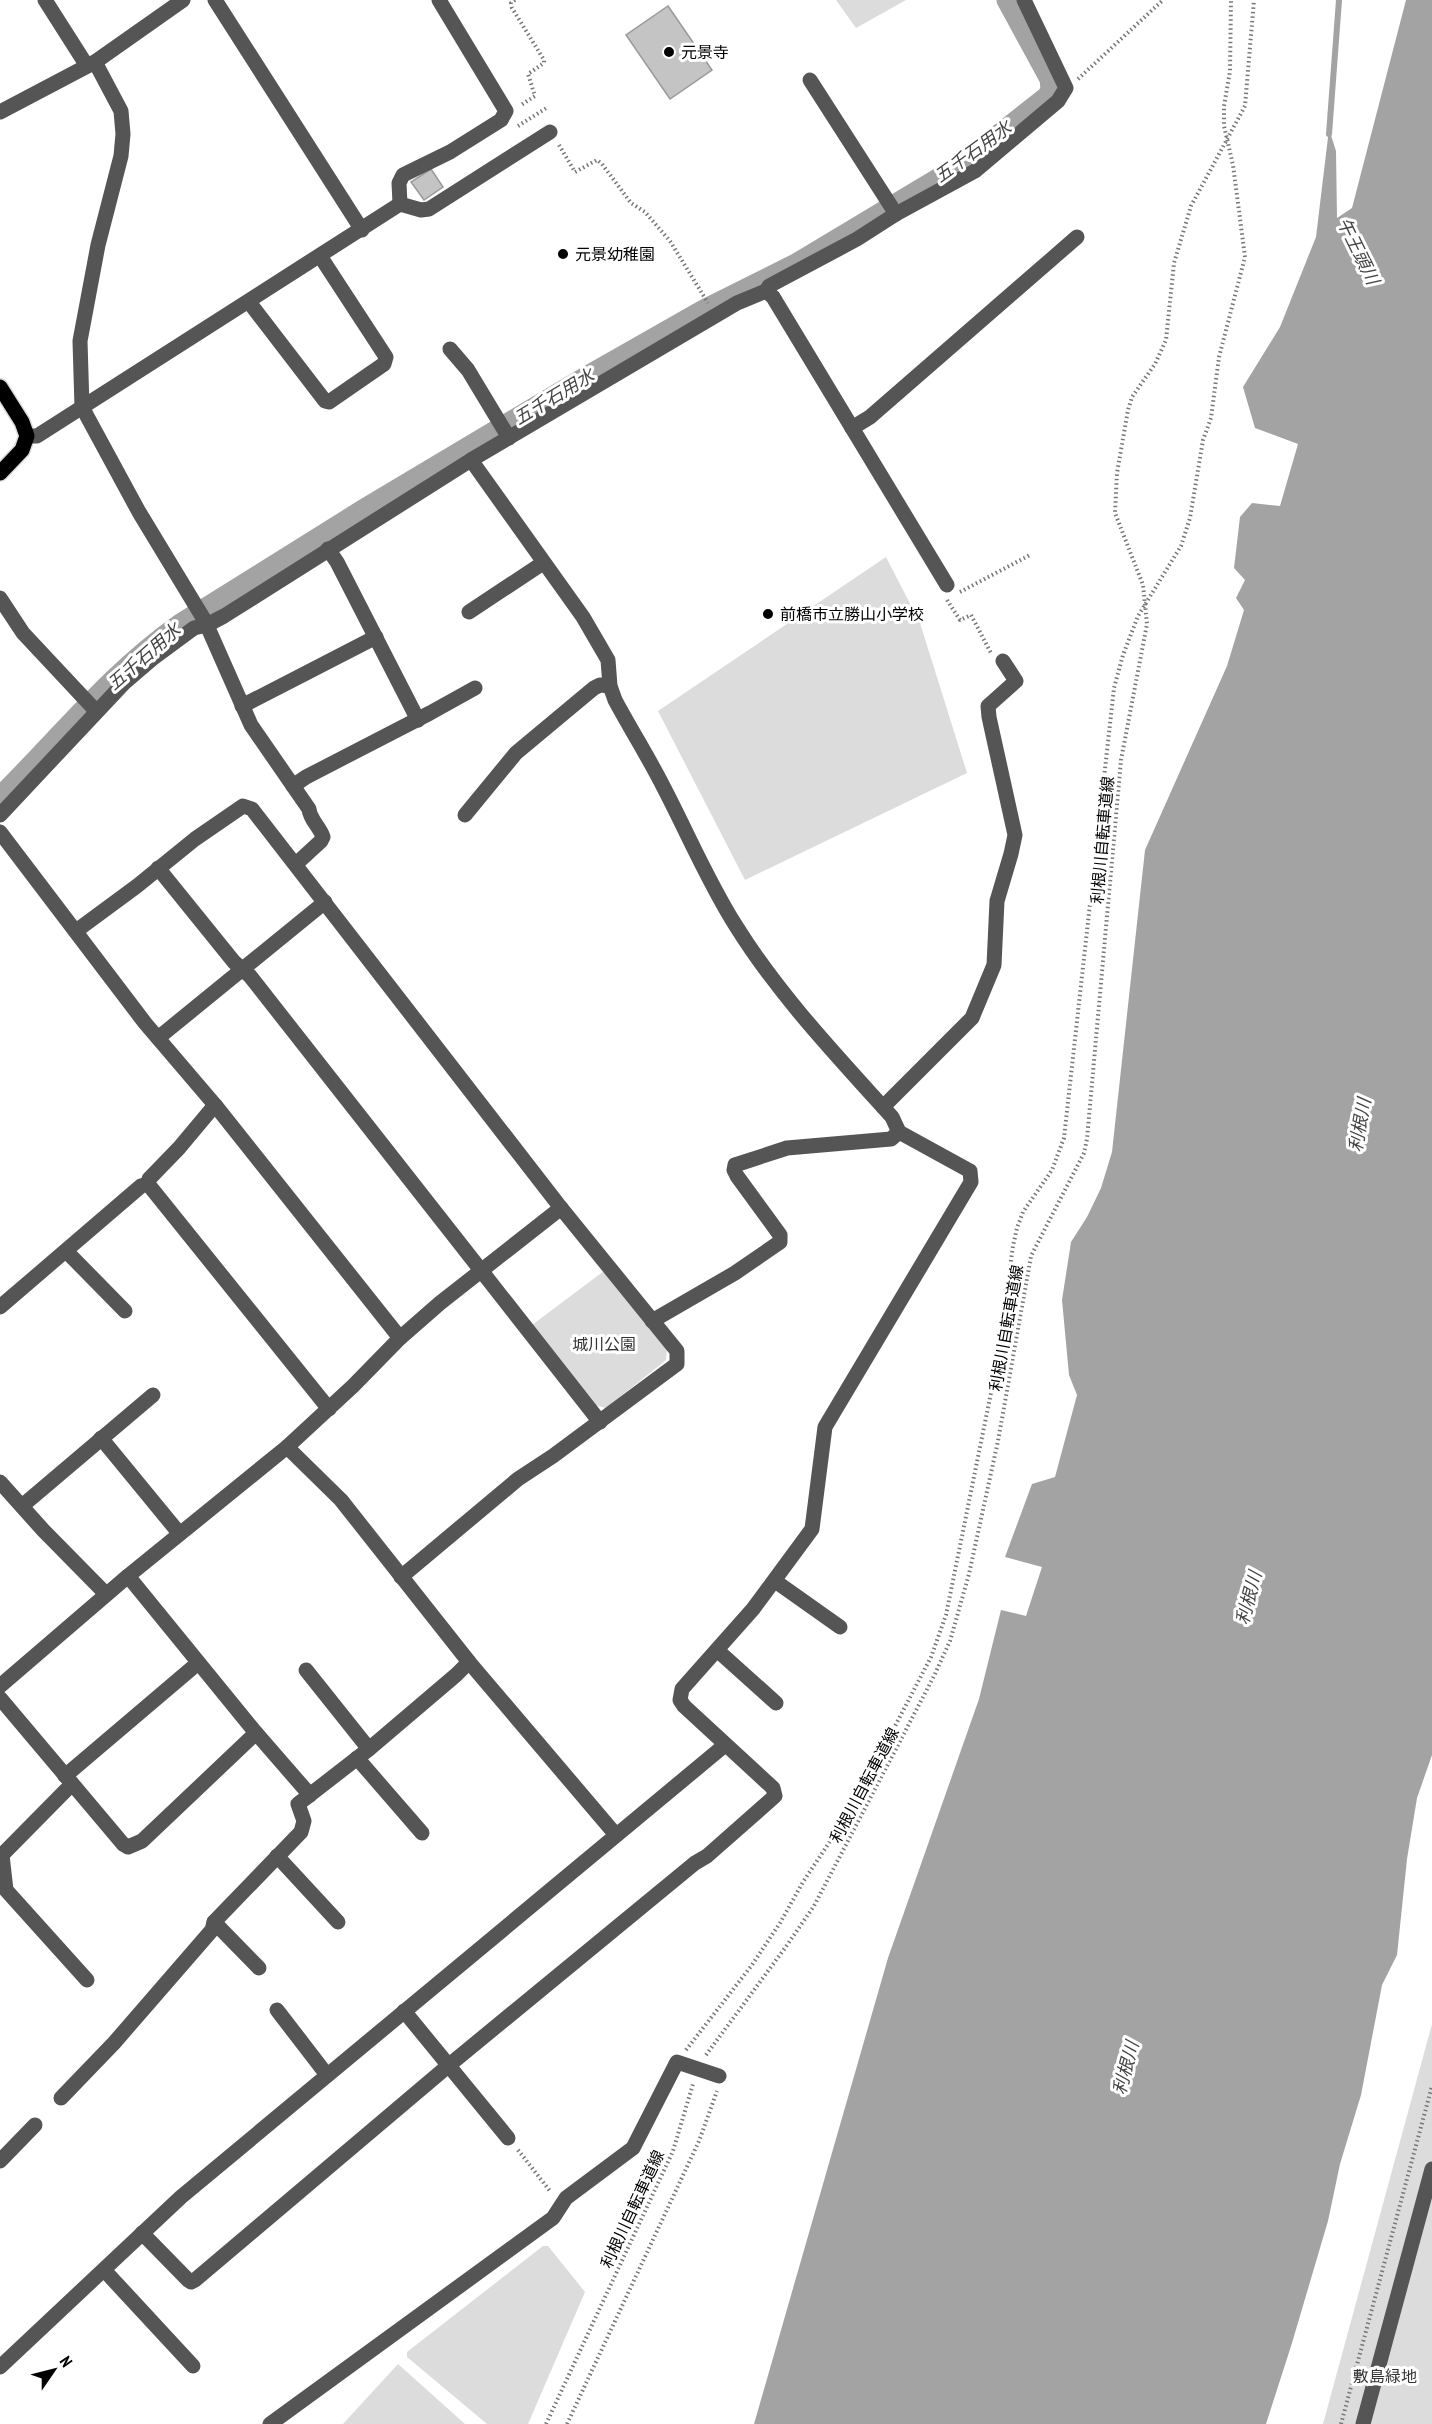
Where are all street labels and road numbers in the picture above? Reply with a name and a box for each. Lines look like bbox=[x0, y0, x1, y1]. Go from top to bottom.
street label: 利根川自転車道線 bbox=[1086, 775, 1118, 905]
street label: 利根川自転車道線 bbox=[985, 1263, 1027, 1393]
street label: 利根川自転車道線 bbox=[825, 1724, 903, 1846]
street label: 利根川自転車道線 bbox=[596, 2147, 668, 2271]

